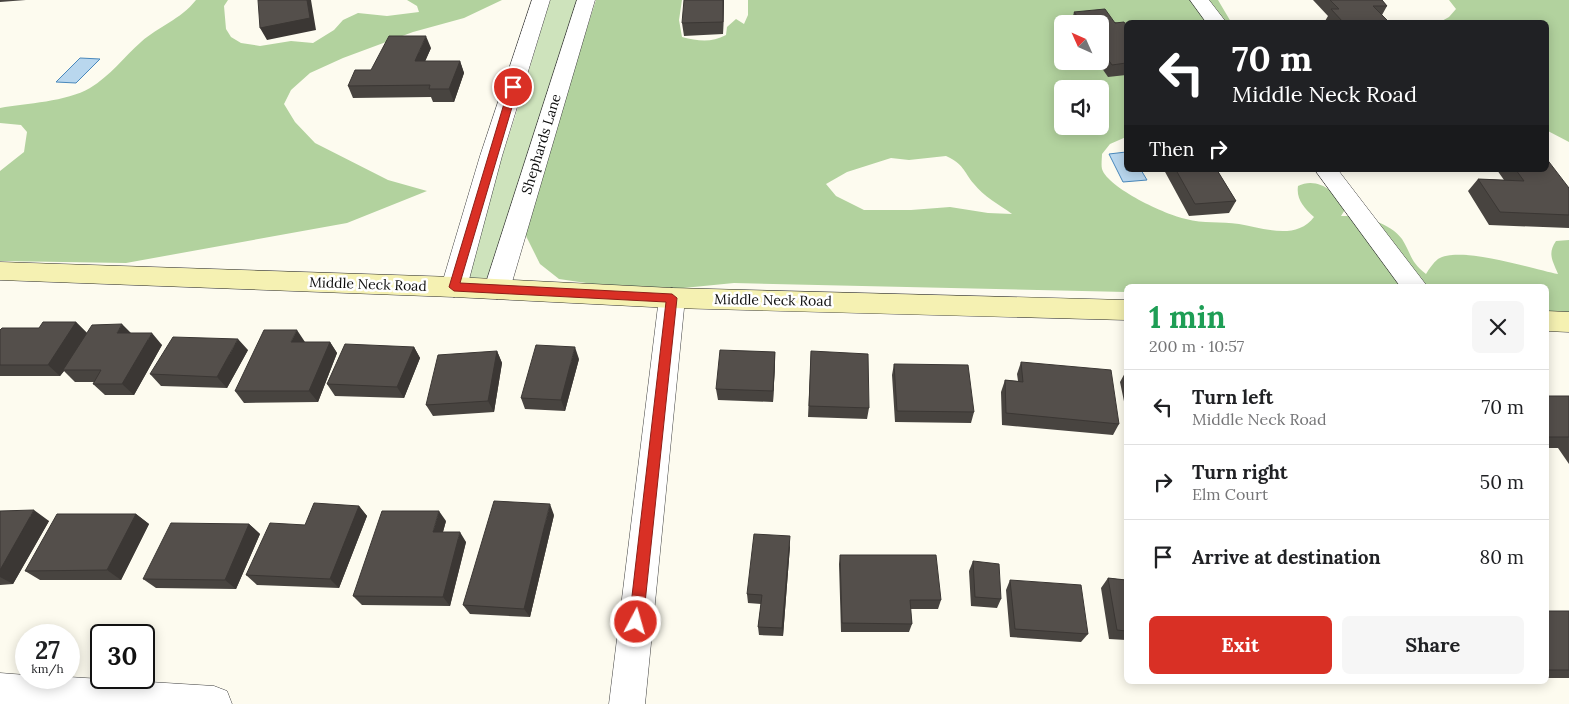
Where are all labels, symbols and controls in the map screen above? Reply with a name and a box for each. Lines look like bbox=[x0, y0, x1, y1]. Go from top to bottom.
north arrow bbox=[1054, 15, 1109, 70]
map controls bbox=[1054, 15, 1109, 135]
text: 70 m bbox=[1232, 36, 1312, 81]
icon: left bbox=[1149, 40, 1214, 105]
pin bbox=[492, 66, 534, 108]
icon: arrive bbox=[499, 73, 527, 101]
button: sound bbox=[1054, 80, 1109, 135]
text: Middle Neck Road bbox=[1232, 80, 1417, 108]
street label: Shephards Lane bbox=[517, 91, 565, 196]
icon: right bbox=[1204, 135, 1232, 163]
text: Then bbox=[1149, 137, 1194, 161]
street label: Middle Neck Road bbox=[309, 273, 427, 295]
street label: Middle Neck Road bbox=[714, 290, 832, 310]
text: 1 min bbox=[1149, 298, 1226, 336]
button: close bbox=[1472, 301, 1524, 353]
text: 200 m · 10:57 bbox=[1149, 336, 1244, 356]
text: Turn left bbox=[1192, 385, 1273, 409]
icon: left bbox=[1149, 393, 1177, 421]
text: 70 m bbox=[1481, 395, 1524, 419]
text: Middle Neck Road bbox=[1192, 409, 1327, 429]
text: Turn right bbox=[1192, 460, 1288, 484]
icon: right bbox=[1149, 468, 1177, 496]
text: 50 m bbox=[1480, 470, 1524, 494]
text: Elm Court bbox=[1192, 484, 1268, 504]
icon: arrive bbox=[1149, 543, 1177, 571]
text: Arrive at destination bbox=[1192, 545, 1381, 569]
text: 80 m bbox=[1480, 545, 1524, 569]
position arrow bbox=[609, 595, 661, 647]
button: Exit bbox=[1149, 616, 1332, 674]
button: Share bbox=[1342, 616, 1524, 674]
speed limit sign: 30 bbox=[90, 624, 155, 689]
text: 27 bbox=[35, 634, 60, 666]
text: km/h bbox=[31, 661, 64, 676]

